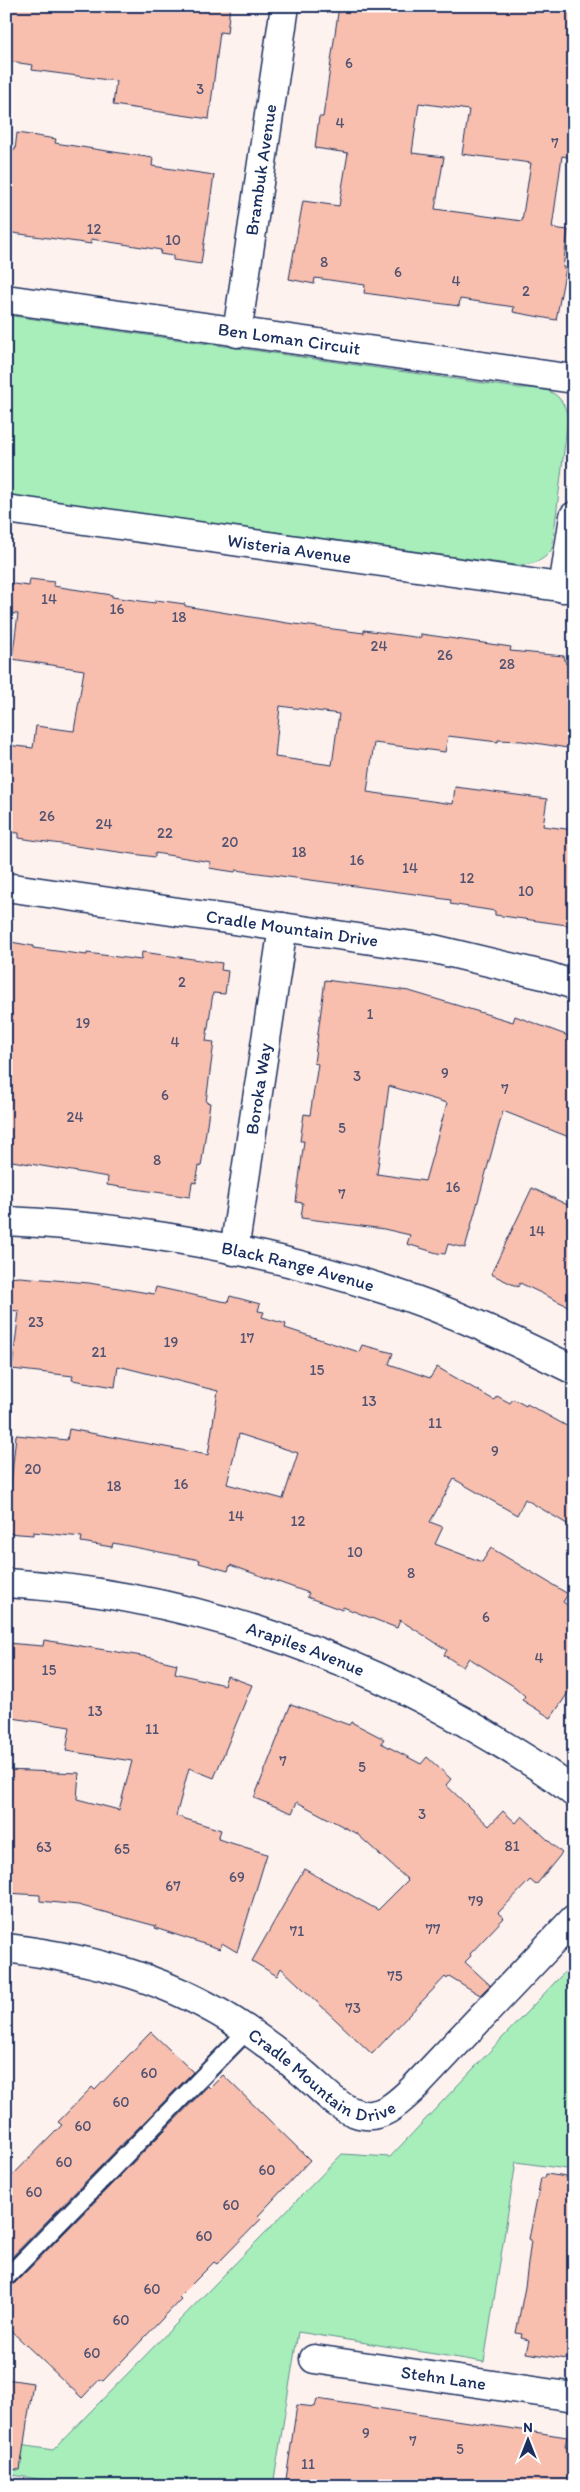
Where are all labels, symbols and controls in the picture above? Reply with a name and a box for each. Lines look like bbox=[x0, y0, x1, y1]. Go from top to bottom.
house number: 6 bbox=[345, 54, 353, 72]
house number: 3 bbox=[196, 80, 204, 98]
street label: Brambuk Avenue bbox=[240, 103, 281, 237]
house number: 4 bbox=[335, 114, 345, 132]
house number: 7 bbox=[551, 134, 559, 152]
house number: 12 bbox=[87, 220, 102, 238]
house number: 10 bbox=[165, 231, 181, 249]
house number: 8 bbox=[320, 253, 328, 271]
house number: 6 bbox=[394, 263, 402, 281]
house number: 4 bbox=[451, 272, 461, 290]
house number: 2 bbox=[522, 282, 530, 300]
street label: Ben Loman Circuit bbox=[217, 318, 362, 360]
street label: Wisteria Avenue bbox=[226, 529, 353, 568]
house number: 14 bbox=[41, 590, 57, 608]
house number: 16 bbox=[110, 600, 125, 618]
house number: 18 bbox=[171, 608, 187, 626]
house number: 24 bbox=[371, 637, 387, 655]
house number: 26 bbox=[437, 646, 453, 664]
house number: 28 bbox=[499, 655, 515, 673]
house number: 26 bbox=[39, 807, 55, 825]
house number: 24 bbox=[96, 815, 112, 833]
house number: 22 bbox=[157, 824, 173, 842]
house number: 20 bbox=[221, 833, 239, 851]
house number: 18 bbox=[291, 843, 307, 861]
house number: 16 bbox=[350, 851, 365, 869]
house number: 14 bbox=[402, 859, 418, 877]
house number: 12 bbox=[460, 869, 475, 887]
house number: 10 bbox=[518, 882, 534, 900]
street label: Cradle Mountain Drive bbox=[204, 905, 380, 952]
house number: 2 bbox=[178, 973, 186, 991]
house number: 1 bbox=[367, 1005, 374, 1023]
house number: 19 bbox=[76, 1014, 91, 1032]
house number: 4 bbox=[170, 1033, 180, 1051]
street label: Boroka Way bbox=[241, 1041, 276, 1136]
house number: 9 bbox=[441, 1064, 449, 1082]
house number: 3 bbox=[353, 1067, 361, 1085]
house number: 7 bbox=[501, 1080, 509, 1098]
house number: 6 bbox=[161, 1086, 169, 1104]
house number: 24 bbox=[67, 1108, 83, 1126]
house number: 5 bbox=[338, 1119, 346, 1137]
house number: 8 bbox=[153, 1151, 161, 1169]
house number: 16 bbox=[446, 1178, 461, 1196]
house number: 7 bbox=[338, 1185, 346, 1203]
house number: 14 bbox=[529, 1222, 545, 1240]
street label: Black Range Avenue bbox=[220, 1236, 377, 1297]
house number: 23 bbox=[28, 1313, 44, 1331]
house number: 17 bbox=[240, 1329, 255, 1347]
house number: 19 bbox=[164, 1333, 179, 1351]
house number: 21 bbox=[92, 1343, 106, 1361]
house number: 15 bbox=[310, 1361, 325, 1379]
house number: 13 bbox=[361, 1392, 377, 1410]
house number: 11 bbox=[428, 1414, 442, 1432]
house number: 9 bbox=[491, 1442, 499, 1460]
house number: 20 bbox=[24, 1460, 42, 1478]
house number: 16 bbox=[174, 1475, 189, 1493]
house number: 18 bbox=[106, 1477, 122, 1495]
house number: 14 bbox=[228, 1507, 244, 1525]
house number: 12 bbox=[291, 1512, 306, 1530]
house number: 10 bbox=[347, 1543, 363, 1561]
house number: 8 bbox=[407, 1564, 415, 1582]
house number: 6 bbox=[482, 1608, 490, 1626]
street label: Arapiles Avenue bbox=[244, 1617, 368, 1681]
house number: 4 bbox=[534, 1649, 544, 1667]
house number: 15 bbox=[42, 1661, 57, 1679]
house number: 13 bbox=[87, 1702, 103, 1720]
house number: 11 bbox=[145, 1720, 159, 1738]
house number: 7 bbox=[279, 1752, 287, 1770]
house number: 5 bbox=[358, 1758, 366, 1776]
house number: 3 bbox=[418, 1805, 426, 1823]
house number: 81 bbox=[504, 1837, 520, 1855]
house number: 63 bbox=[36, 1838, 52, 1856]
house number: 65 bbox=[114, 1840, 130, 1858]
house number: 69 bbox=[229, 1868, 245, 1886]
house number: 67 bbox=[165, 1877, 181, 1895]
house number: 79 bbox=[468, 1892, 484, 1910]
house number: 77 bbox=[426, 1920, 441, 1938]
house number: 71 bbox=[290, 1922, 304, 1940]
house number: 75 bbox=[387, 1967, 403, 1985]
house number: 73 bbox=[345, 1999, 361, 2017]
street label: Cradle Mountain Drive bbox=[244, 2023, 400, 2126]
house number: 60 bbox=[140, 2064, 158, 2082]
house number: 60 bbox=[112, 2093, 130, 2111]
house number: 60 bbox=[74, 2117, 92, 2135]
house number: 60 bbox=[55, 2153, 73, 2171]
house number: 60 bbox=[258, 2161, 276, 2179]
house number: 60 bbox=[25, 2183, 43, 2201]
house number: 60 bbox=[222, 2196, 240, 2214]
house number: 60 bbox=[195, 2227, 213, 2245]
house number: 60 bbox=[143, 2280, 161, 2298]
house number: 60 bbox=[112, 2311, 130, 2329]
house number: 60 bbox=[83, 2344, 101, 2362]
street label: Stehn Lane bbox=[400, 2361, 488, 2395]
north arrow bbox=[502, 2414, 552, 2464]
text: N bbox=[523, 2419, 533, 2436]
house number: 9 bbox=[362, 2424, 370, 2442]
house number: 7 bbox=[409, 2432, 417, 2450]
house number: 5 bbox=[456, 2440, 464, 2458]
house number: 11 bbox=[301, 2455, 315, 2473]

